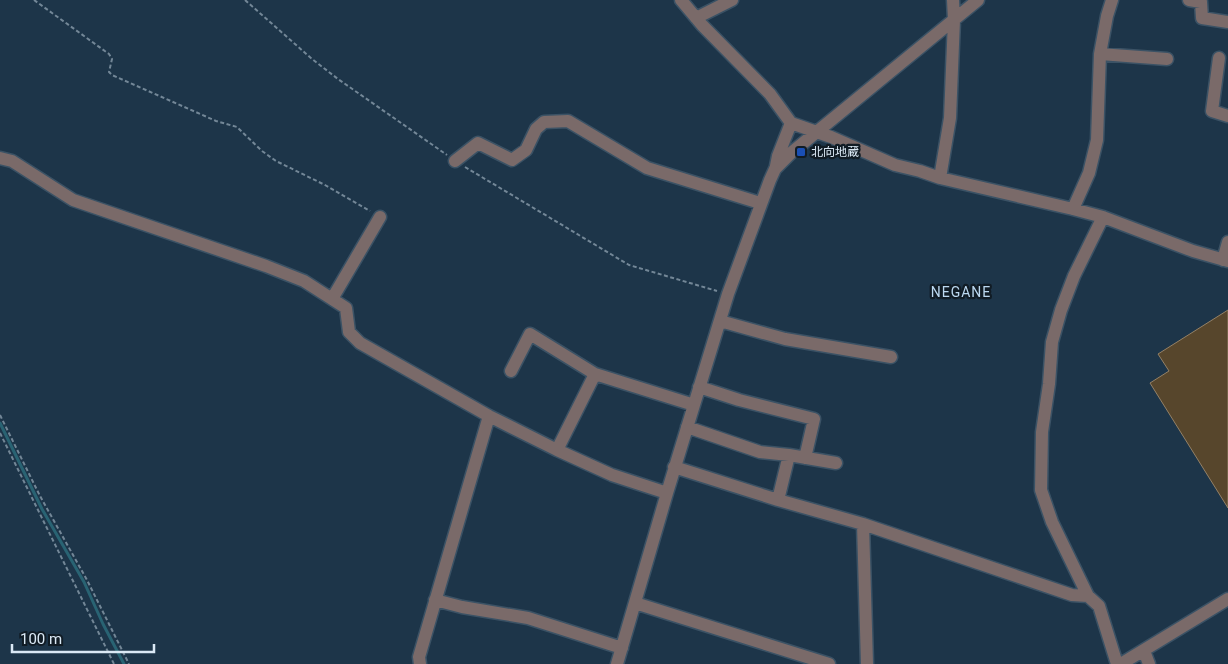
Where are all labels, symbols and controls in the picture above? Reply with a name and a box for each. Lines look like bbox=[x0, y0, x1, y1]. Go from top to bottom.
place label: 北向地蔵 bbox=[811, 145, 859, 159]
marker: 北向地蔵 bbox=[795, 146, 807, 158]
district label: NEGANE bbox=[931, 284, 991, 300]
scale bar bbox=[12, 622, 155, 654]
text: 100 m bbox=[20, 630, 62, 648]

